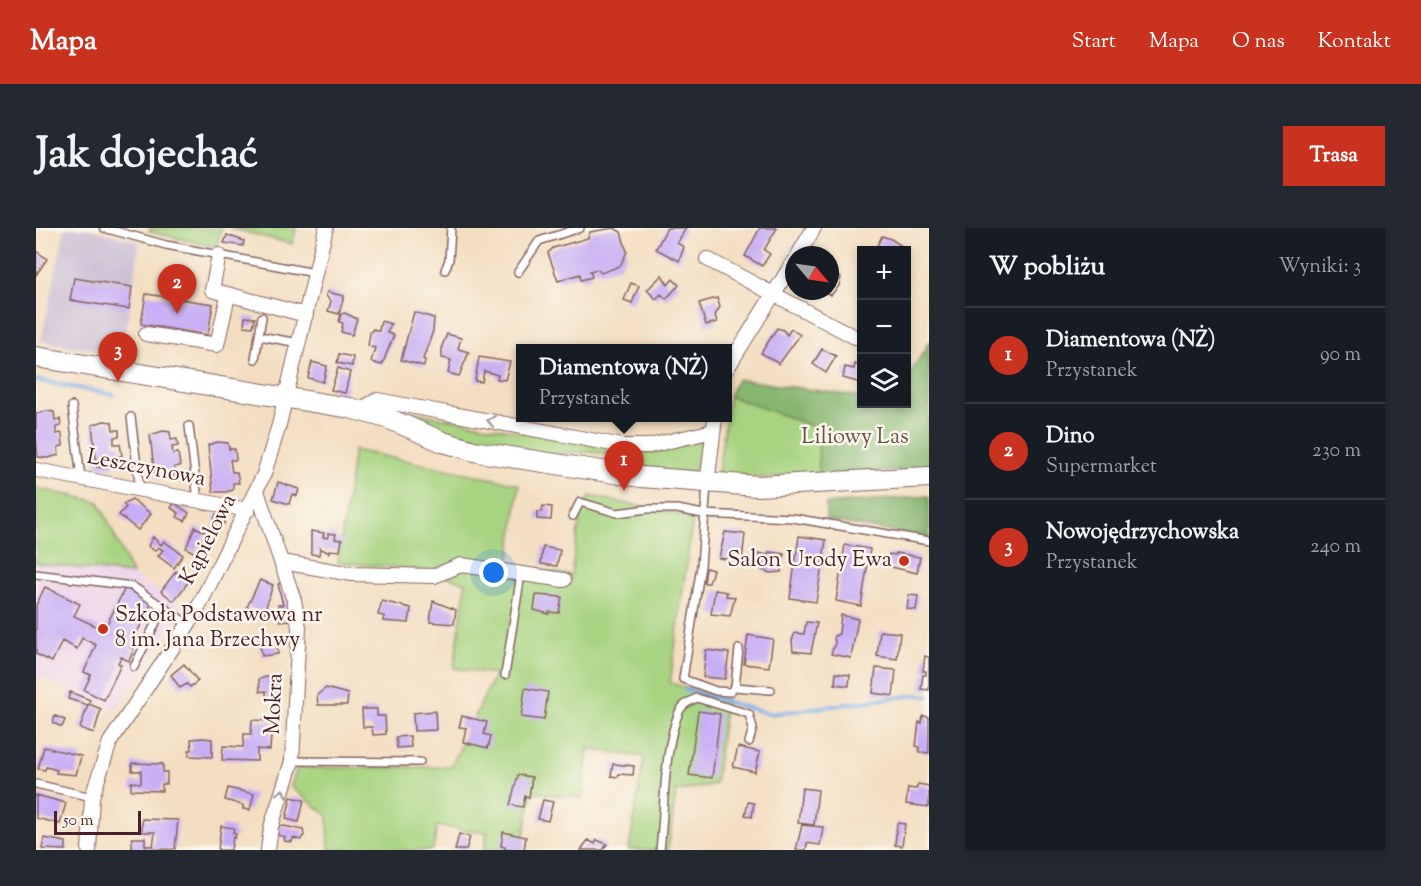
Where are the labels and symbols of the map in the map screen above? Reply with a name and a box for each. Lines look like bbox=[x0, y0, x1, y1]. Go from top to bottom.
north arrow bbox=[785, 246, 839, 300]
pin: 2 bbox=[158, 264, 196, 314]
pin: 3 bbox=[98, 332, 137, 382]
one-way arrow bbox=[486, 415, 496, 428]
park label: Liliowy Las bbox=[801, 422, 909, 454]
street label: Leszczynowa bbox=[84, 442, 208, 496]
pin: 1 bbox=[604, 442, 644, 491]
street label: Kąpielowa bbox=[172, 489, 246, 591]
place label: Salon Urody Ewa bbox=[727, 545, 892, 577]
marker: Salon Urody Ewa bbox=[897, 554, 911, 568]
your location bbox=[479, 558, 508, 587]
place label: Szkoła Podstawowa nr 8 im. Jana Brzechwy bbox=[115, 600, 322, 657]
marker: Szkoła Podstawowa nr 8 im. Jana Brzechwy bbox=[96, 622, 110, 636]
street label: Mokra bbox=[257, 672, 293, 736]
one-way arrow bbox=[275, 788, 287, 799]
scale bar bbox=[54, 808, 141, 836]

